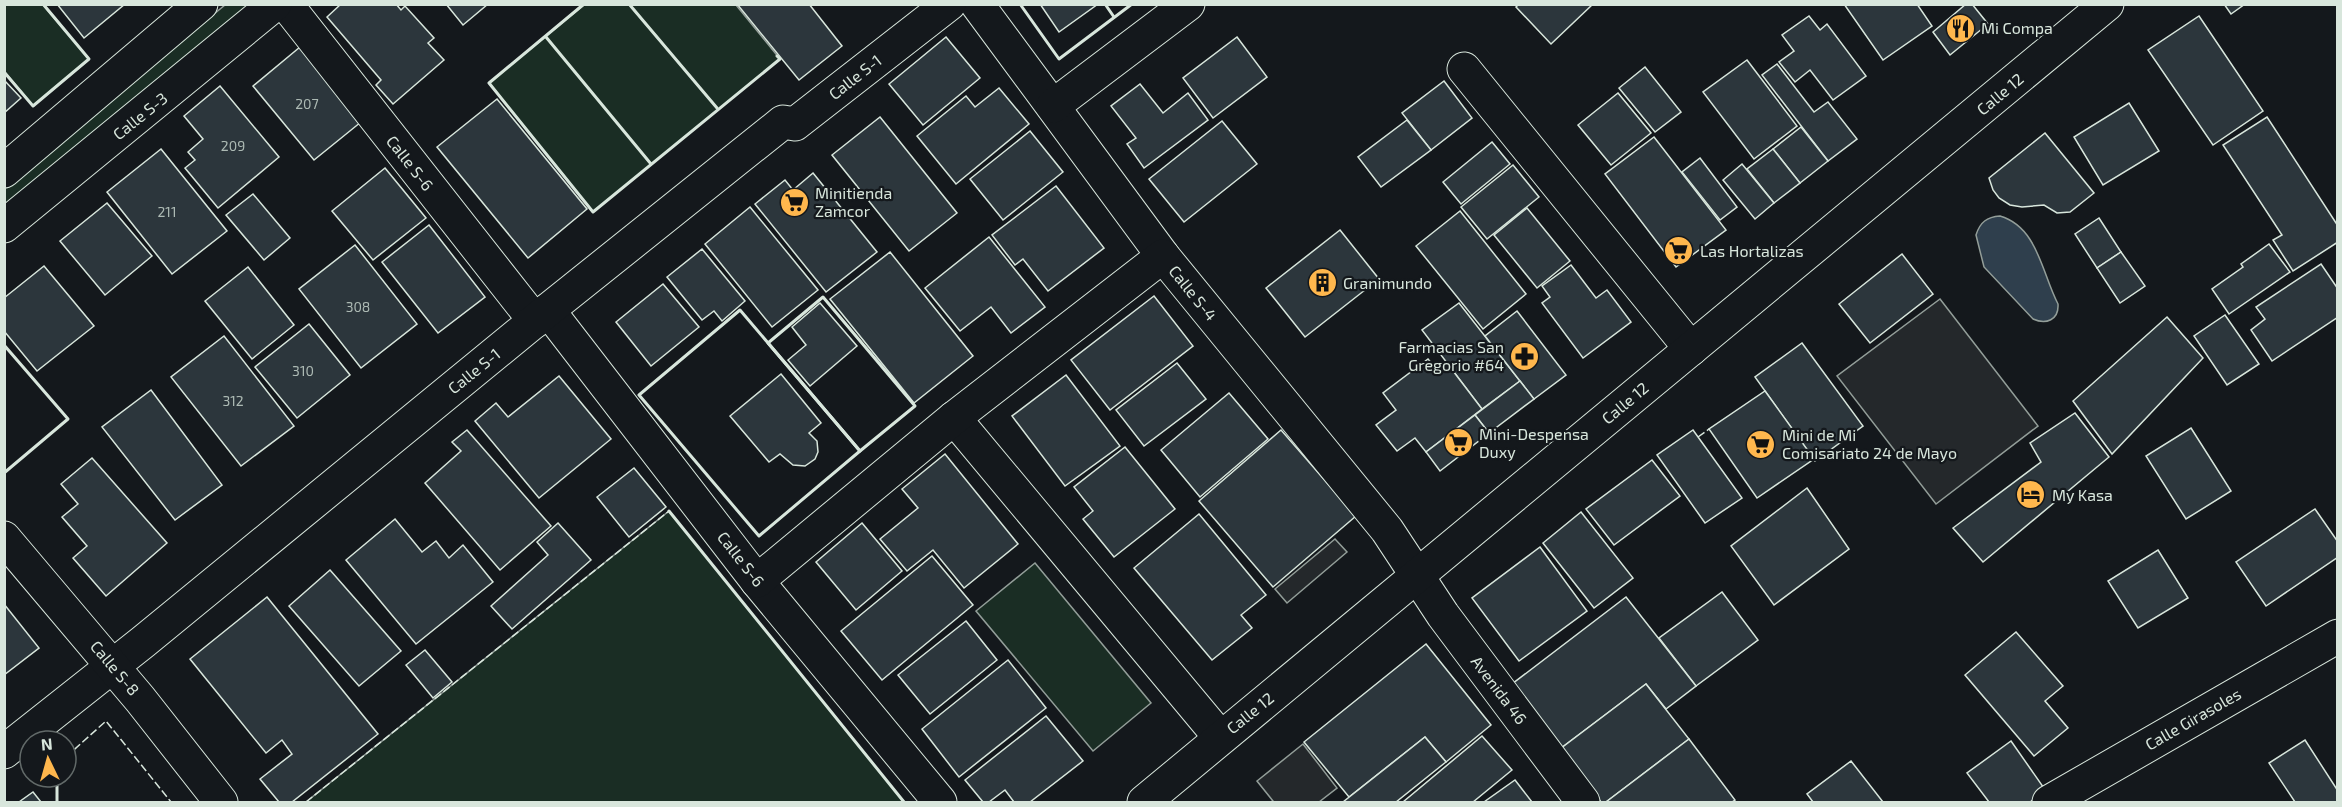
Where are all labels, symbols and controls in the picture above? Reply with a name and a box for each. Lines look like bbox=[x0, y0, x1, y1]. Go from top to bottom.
restaurant icon: Mi Compa bbox=[1944, 12, 1976, 44]
place label: Mi Compa bbox=[1981, 18, 2053, 37]
street label: Calle S-1 bbox=[825, 50, 885, 103]
street label: Calle 12 bbox=[1973, 69, 2027, 119]
street label: Calle S-3 bbox=[109, 88, 171, 143]
house number: 207 bbox=[295, 95, 319, 112]
street label: Calle S-6 bbox=[383, 131, 438, 194]
house number: 209 bbox=[221, 137, 245, 154]
place label: Minitienda Zamcor bbox=[815, 183, 892, 220]
supermarket icon: Minitienda Zamcor bbox=[778, 186, 810, 218]
house number: 211 bbox=[157, 203, 177, 220]
supermarket icon: Las Hortalizas bbox=[1663, 235, 1695, 267]
place label: Las Hortalizas bbox=[1700, 241, 1804, 260]
street label: Calle S-4 bbox=[1165, 261, 1222, 324]
building icon: Granimundo bbox=[1306, 267, 1338, 299]
place label: Granimundo bbox=[1343, 273, 1432, 292]
house number: 308 bbox=[346, 298, 370, 315]
place label: Farmacias San Gregorio #64 bbox=[1398, 337, 1504, 374]
pharmacy icon: Farmacias San Gregorio #64 bbox=[1509, 340, 1541, 372]
street label: Calle S-1 bbox=[444, 344, 504, 397]
house number: 310 bbox=[292, 362, 314, 379]
street label: Calle 12 bbox=[1598, 378, 1652, 428]
house number: 312 bbox=[222, 392, 244, 409]
place label: Mini-Despensa Duxy bbox=[1479, 424, 1589, 461]
place label: Mini de Mi Comisariato 24 de Mayo bbox=[1782, 425, 1957, 462]
supermarket icon: Mini-Despensa Duxy bbox=[1442, 427, 1474, 459]
supermarket icon: Mini de Mi Comisariato 24 de Mayo bbox=[1745, 428, 1777, 460]
hotel icon: My Kasa bbox=[2015, 479, 2047, 511]
place label: My Kasa bbox=[2052, 485, 2113, 504]
street label: Calle S-6 bbox=[714, 527, 769, 590]
street label: Calle S-8 bbox=[87, 637, 144, 699]
street label: Avenida 46 bbox=[1468, 652, 1531, 728]
street label: Calle Girasoles bbox=[2141, 683, 2244, 754]
street label: Calle 12 bbox=[1222, 688, 1277, 737]
north arrow bbox=[18, 729, 78, 789]
text: N bbox=[40, 734, 53, 754]

